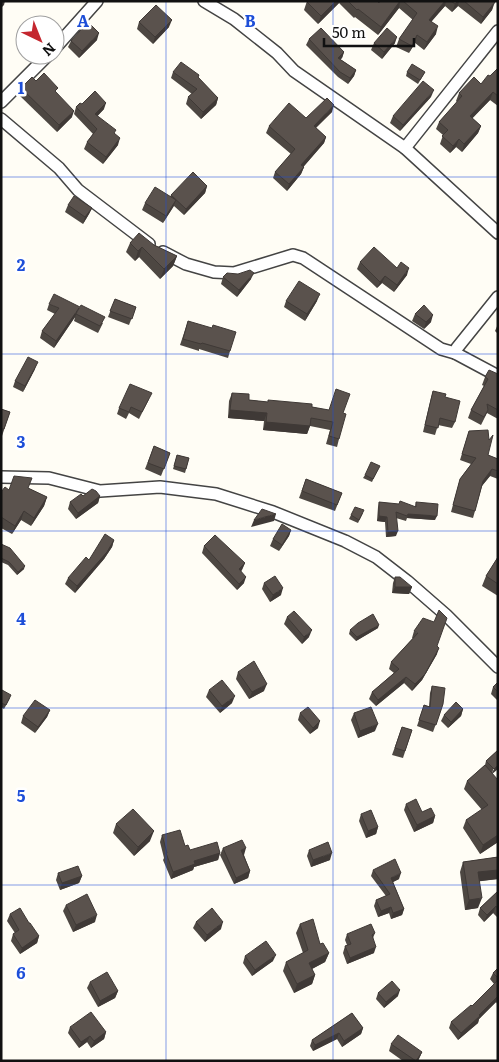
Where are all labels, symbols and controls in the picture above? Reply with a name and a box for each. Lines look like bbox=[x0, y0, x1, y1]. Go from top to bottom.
text: A bbox=[77, 8, 89, 32]
text: B bbox=[244, 8, 256, 32]
north arrow bbox=[15, 15, 65, 65]
scale bar bbox=[324, 15, 414, 47]
text: 50 m bbox=[332, 20, 366, 43]
text: N bbox=[38, 39, 61, 62]
text: 1 bbox=[18, 75, 25, 99]
text: 2 bbox=[17, 252, 26, 276]
text: 3 bbox=[17, 429, 26, 453]
text: 4 bbox=[16, 606, 26, 630]
text: 5 bbox=[17, 783, 26, 807]
text: 6 bbox=[16, 960, 26, 984]

